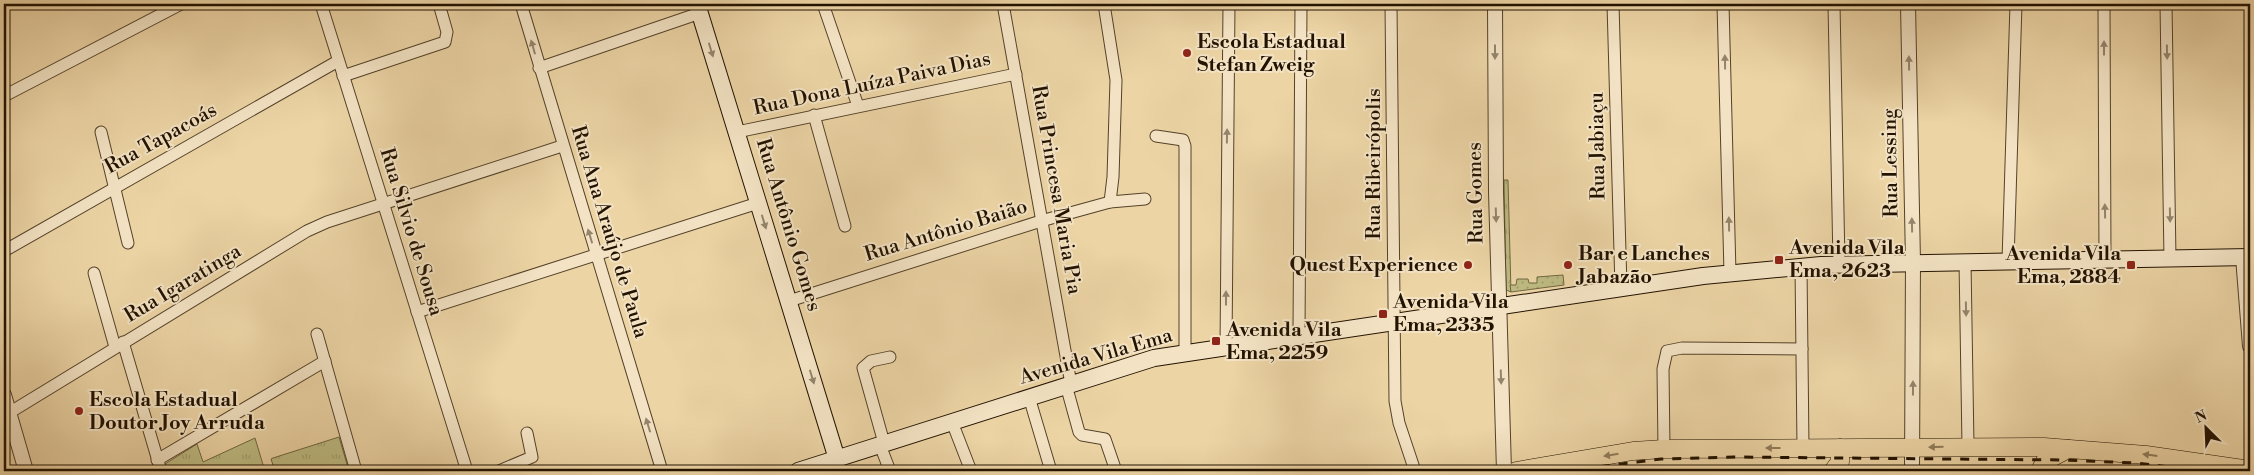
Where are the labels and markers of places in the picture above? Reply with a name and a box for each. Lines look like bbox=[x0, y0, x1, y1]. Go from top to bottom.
place label: Escola Estadual Stefan Zweig bbox=[1197, 30, 1346, 78]
marker: Escola Estadual Stefan Zweig bbox=[1181, 47, 1193, 59]
place label: Avenida Vila Ema, 2623 bbox=[1788, 236, 1905, 284]
place label: Bar e Lanches Jabazão bbox=[1575, 242, 1710, 290]
place label: Avenida Vila Ema, 2884 bbox=[2004, 242, 2121, 290]
place label: Quest Experience bbox=[1290, 253, 1458, 278]
marker: Avenida Vila Ema, 2623 bbox=[1773, 254, 1785, 266]
marker: Quest Experience bbox=[1462, 259, 1474, 271]
marker: Bar e Lanches Jabazão bbox=[1562, 259, 1574, 271]
marker: Avenida Vila Ema, 2884 bbox=[2125, 259, 2137, 271]
place label: Avenida Vila Ema, 2335 bbox=[1392, 290, 1509, 338]
marker: Avenida Vila Ema, 2335 bbox=[1377, 308, 1389, 320]
place label: Avenida Vila Ema, 2259 bbox=[1225, 318, 1342, 366]
marker: Avenida Vila Ema, 2259 bbox=[1210, 335, 1222, 347]
place label: Escola Estadual Doutor Joy Arruda bbox=[89, 388, 265, 436]
marker: Escola Estadual Doutor Joy Arruda bbox=[73, 405, 85, 417]

